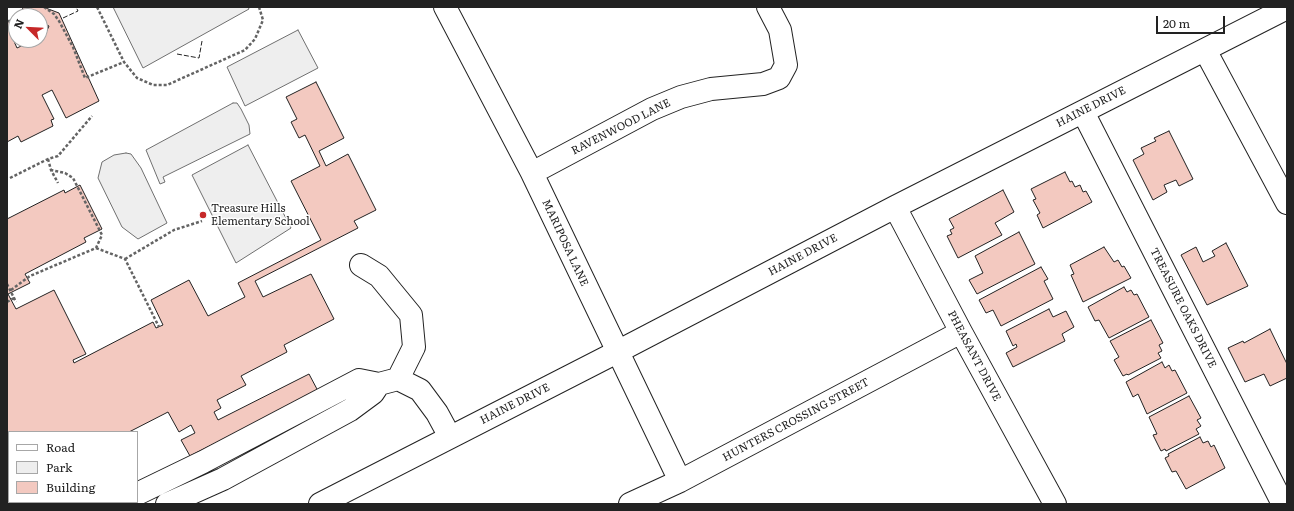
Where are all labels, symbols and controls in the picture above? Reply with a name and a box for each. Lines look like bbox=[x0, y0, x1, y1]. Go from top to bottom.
north arrow bbox=[8, 8, 48, 48]
scale bar bbox=[1158, 8, 1227, 34]
text: 20 m bbox=[1163, 14, 1190, 32]
text: N bbox=[9, 16, 27, 31]
street label: HAINE DRIVE bbox=[1054, 84, 1128, 130]
street label: RAVENWOOD LANE bbox=[569, 96, 673, 158]
street label: MARIPOSA LANE bbox=[539, 197, 591, 289]
place label: Treasure Hills Elementary School bbox=[211, 202, 310, 228]
marker: Treasure Hills Elementary School bbox=[198, 210, 208, 220]
street label: HAINE DRIVE bbox=[766, 231, 840, 279]
street label: TREASURE OAKS DRIVE bbox=[1147, 246, 1219, 370]
street label: PHEASANT DRIVE bbox=[944, 308, 1004, 404]
street label: HUNTERS CROSSING STREET bbox=[720, 376, 872, 464]
street label: HAINE DRIVE bbox=[478, 381, 552, 427]
legend bbox=[8, 431, 138, 503]
text: Road bbox=[46, 438, 75, 456]
text: Park bbox=[46, 458, 72, 476]
text: Building bbox=[46, 478, 95, 496]

